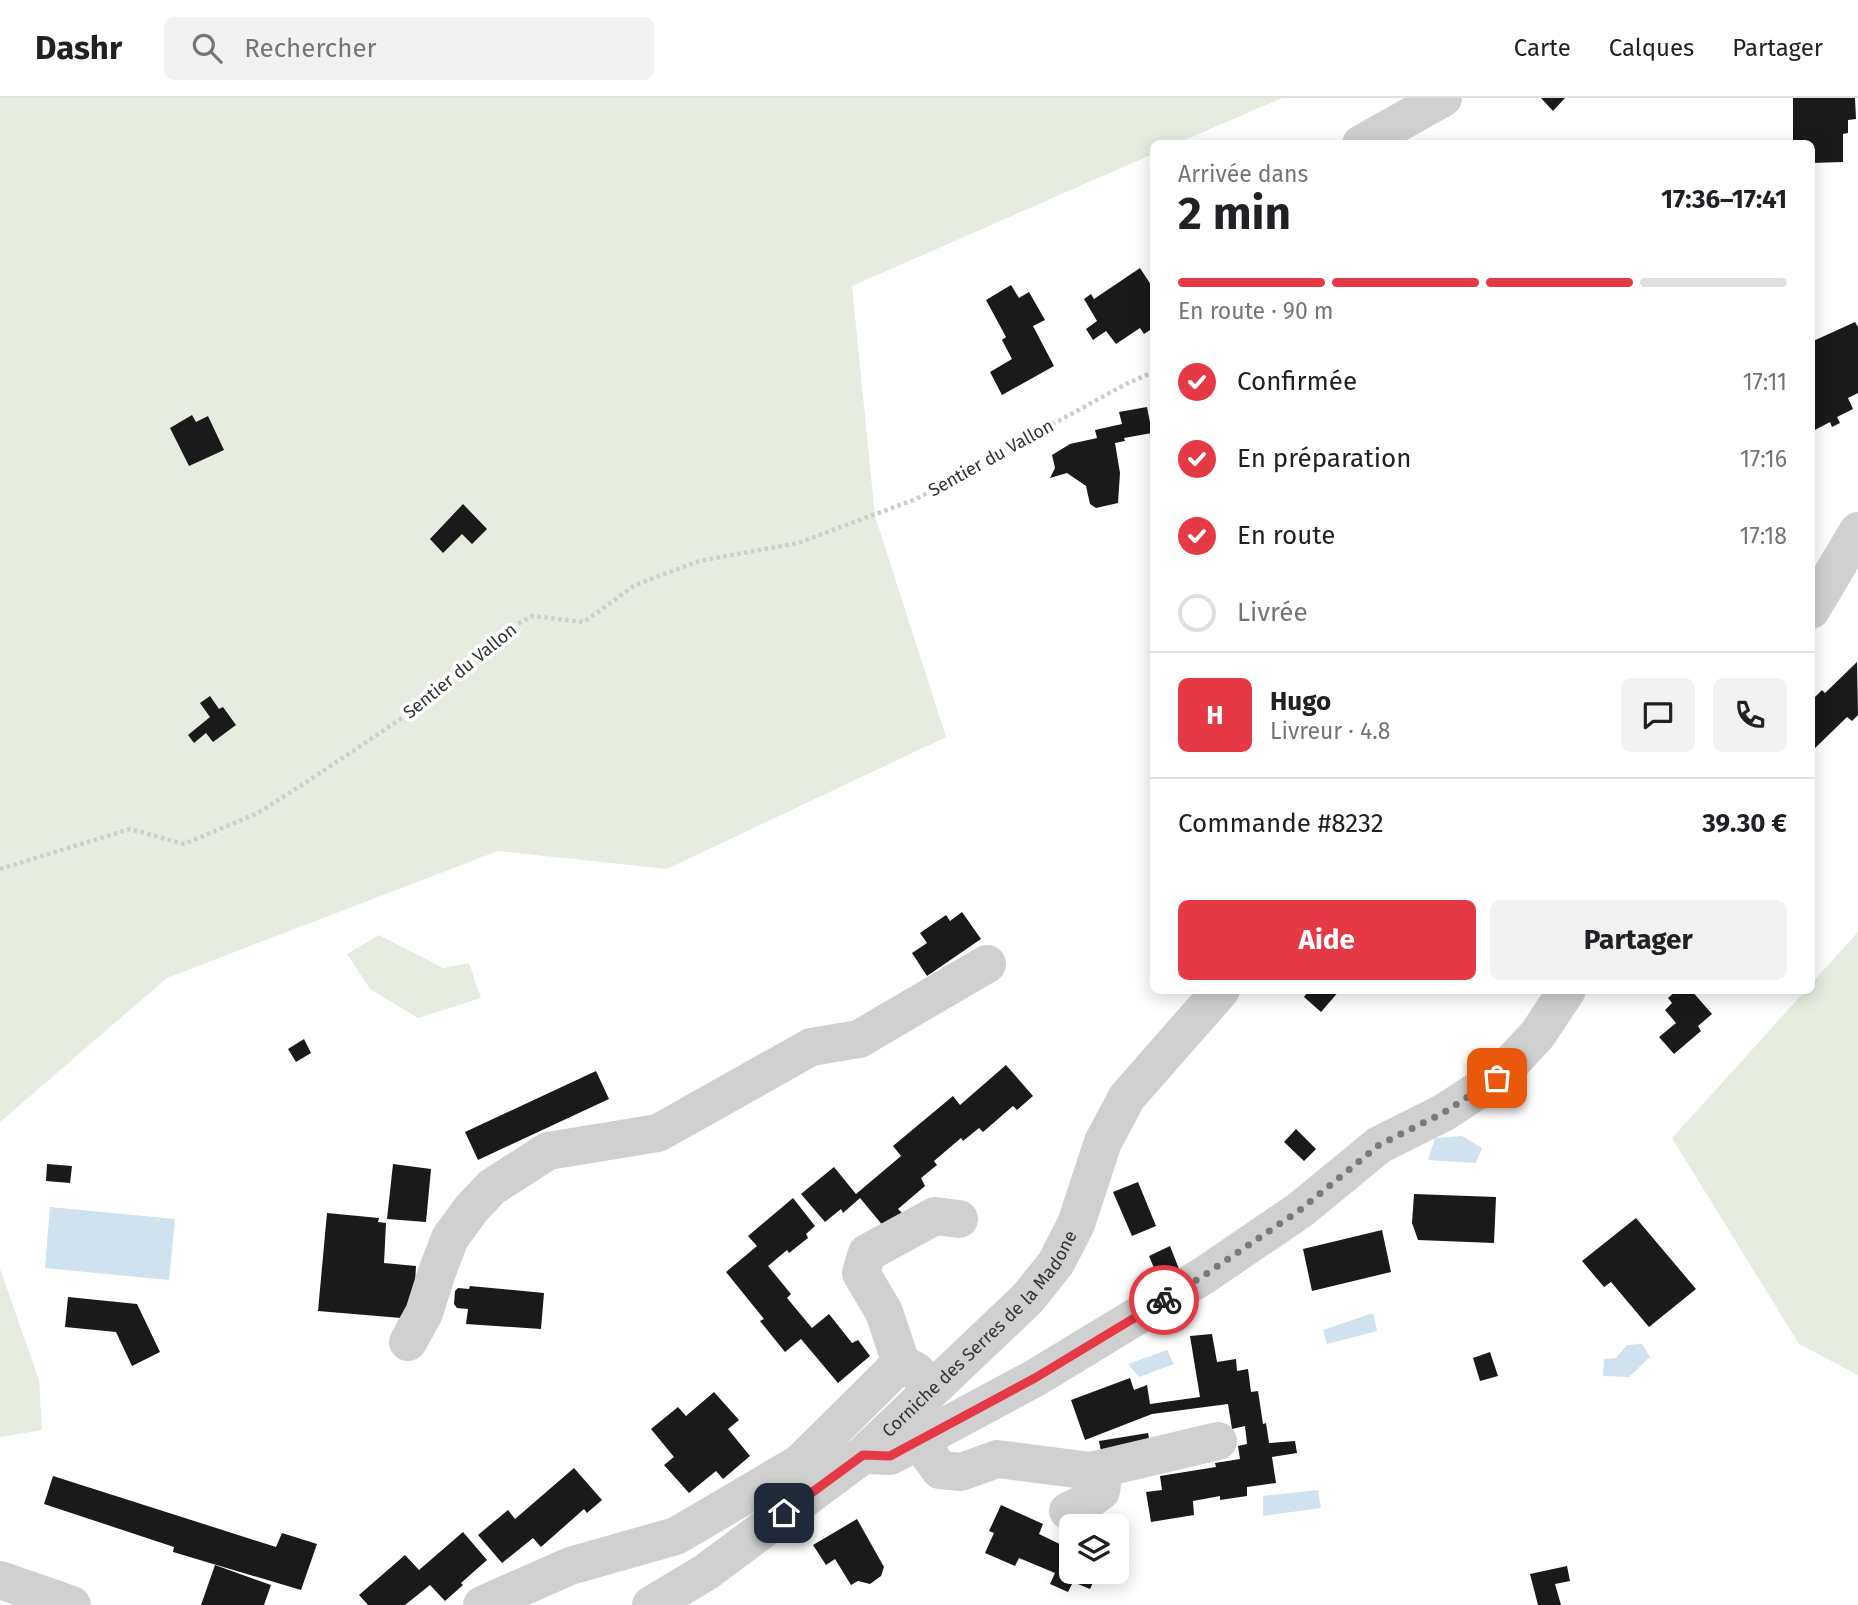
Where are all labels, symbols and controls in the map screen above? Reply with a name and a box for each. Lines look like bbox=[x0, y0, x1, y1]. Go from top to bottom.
search box bbox=[164, 17, 654, 80]
text: Dashr bbox=[35, 28, 122, 68]
icon: search bbox=[188, 29, 226, 67]
text: Rechercher bbox=[244, 33, 377, 64]
text: Carte bbox=[1514, 34, 1571, 62]
text: Calques bbox=[1609, 34, 1694, 62]
text: Partager bbox=[1732, 34, 1823, 62]
text: Arrivée dans bbox=[1178, 160, 1308, 188]
text: 17:36–17:41 bbox=[1661, 184, 1787, 215]
text: 2 min bbox=[1178, 186, 1291, 241]
text: En route · 90 m bbox=[1178, 297, 1334, 325]
icon: check bbox=[1178, 363, 1216, 401]
text: Confirmée bbox=[1237, 366, 1357, 397]
text: 17:11 bbox=[1743, 368, 1787, 396]
street label: Sentier du Vallon bbox=[925, 415, 1057, 501]
icon: check bbox=[1178, 440, 1216, 478]
text: En préparation bbox=[1237, 443, 1411, 474]
text: 17:16 bbox=[1740, 445, 1787, 473]
icon: check bbox=[1178, 517, 1216, 555]
text: En route bbox=[1237, 520, 1336, 551]
text: 17:18 bbox=[1740, 522, 1787, 550]
text: Livrée bbox=[1237, 597, 1308, 628]
street label: Sentier du Vallon bbox=[399, 618, 521, 724]
button: chat bbox=[1621, 678, 1695, 752]
button: phone bbox=[1713, 678, 1787, 752]
text: Hugo bbox=[1270, 686, 1331, 717]
text: H bbox=[1206, 700, 1224, 731]
text: Livreur · 4.8 bbox=[1270, 717, 1390, 745]
text: Commande #8232 bbox=[1178, 808, 1384, 839]
text: 39.30 € bbox=[1702, 808, 1787, 839]
button: Aide bbox=[1178, 900, 1476, 980]
button: Partager bbox=[1490, 900, 1787, 980]
pin bbox=[1467, 1048, 1527, 1108]
icon: bag bbox=[1478, 1059, 1516, 1097]
street label: Corniche des Serres de la Madone bbox=[878, 1227, 1082, 1442]
courier bbox=[1129, 1265, 1199, 1335]
icon: bike bbox=[1145, 1281, 1183, 1319]
pin bbox=[754, 1483, 814, 1543]
icon: home bbox=[765, 1494, 803, 1532]
map controls bbox=[1059, 1514, 1129, 1584]
button: layers bbox=[1059, 1514, 1129, 1584]

